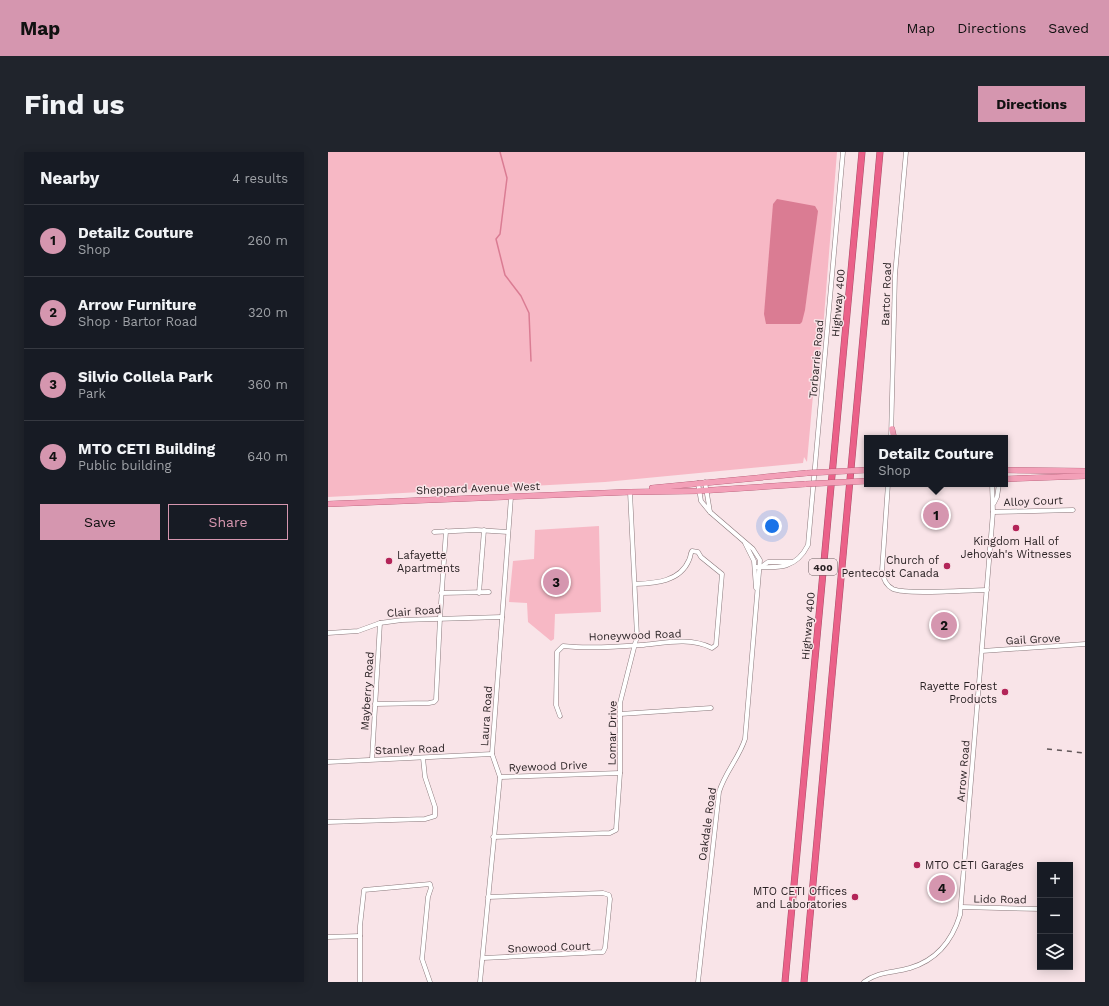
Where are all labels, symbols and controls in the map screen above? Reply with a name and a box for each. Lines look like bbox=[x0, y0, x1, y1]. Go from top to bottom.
text: Map bbox=[20, 17, 60, 40]
text: Map bbox=[907, 20, 935, 36]
text: Directions bbox=[957, 20, 1026, 36]
text: Saved bbox=[1048, 20, 1089, 36]
button: Directions bbox=[978, 86, 1085, 122]
text: Find us bbox=[24, 88, 124, 121]
text: Nearby bbox=[40, 168, 99, 188]
text: 4 results bbox=[232, 171, 288, 186]
text: Detailz Couture bbox=[78, 224, 194, 242]
text: 1 bbox=[50, 233, 56, 248]
text: 260 m bbox=[248, 233, 288, 248]
text: Shop bbox=[78, 242, 110, 257]
street label: Bartor Road bbox=[879, 262, 894, 326]
street label: Highway 400 bbox=[829, 268, 848, 338]
text: Arrow Furniture bbox=[78, 296, 196, 314]
text: 2 bbox=[49, 305, 57, 320]
text: 320 m bbox=[248, 305, 288, 320]
text: Shop · Bartor Road bbox=[78, 314, 197, 329]
street label: Torbarrie Road bbox=[807, 319, 826, 399]
text: Silvio Collela Park bbox=[78, 368, 213, 386]
text: 3 bbox=[49, 377, 57, 392]
text: 360 m bbox=[248, 377, 288, 392]
text: Park bbox=[78, 386, 106, 401]
popup bbox=[864, 435, 1008, 487]
text: MTO CETI Building bbox=[78, 440, 215, 458]
text: Detailz Couture bbox=[878, 445, 994, 463]
text: 4 bbox=[49, 449, 57, 464]
text: 640 m bbox=[247, 449, 288, 464]
text: Public building bbox=[78, 458, 171, 473]
text: Shop bbox=[878, 463, 911, 478]
street label: Sheppard Avenue West bbox=[416, 480, 541, 497]
street label: Alloy Court bbox=[1003, 494, 1063, 509]
pin: 1 bbox=[923, 500, 949, 530]
button: Save bbox=[40, 504, 160, 540]
button: Share bbox=[168, 504, 288, 540]
your location bbox=[762, 516, 782, 536]
marker: Kingdom Hall of Jehovah's Witnesses bbox=[1011, 523, 1021, 533]
place label: Kingdom Hall of Jehovah's Witnesses bbox=[961, 535, 1072, 561]
place label: Lafayette Apartments bbox=[397, 549, 460, 575]
place label: Church of Pentecost Canada bbox=[842, 554, 940, 580]
marker: Lafayette Apartments bbox=[384, 556, 394, 566]
road number: 400 bbox=[809, 559, 837, 575]
marker: Church of Pentecost Canada bbox=[942, 561, 952, 571]
pin: 3 bbox=[543, 567, 569, 597]
street label: Highway 400 bbox=[799, 591, 818, 661]
street label: Clair Road bbox=[386, 603, 442, 620]
pin: 2 bbox=[931, 610, 957, 640]
street label: Honeywood Road bbox=[588, 627, 682, 644]
street label: Gail Grove bbox=[1005, 632, 1061, 647]
street label: Mayberry Road bbox=[358, 651, 377, 731]
place label: Rayette Forest Products bbox=[920, 680, 997, 706]
street label: Laura Road bbox=[478, 685, 495, 747]
marker: Rayette Forest Products bbox=[1000, 687, 1010, 697]
street label: Lomar Drive bbox=[605, 700, 620, 766]
street label: Arrow Road bbox=[954, 740, 973, 803]
street label: Stanley Road bbox=[375, 742, 445, 757]
street label: Ryewood Drive bbox=[508, 759, 588, 774]
street label: Oakdale Road bbox=[696, 787, 719, 862]
place label: MTO CETI Garages bbox=[925, 859, 1024, 872]
marker: MTO CETI Garages bbox=[912, 860, 922, 870]
map controls bbox=[1037, 862, 1073, 970]
button: + bbox=[1037, 862, 1073, 898]
pin: 4 bbox=[929, 873, 955, 903]
place label: MTO CETI Offices and Laboratories bbox=[753, 885, 847, 911]
marker: MTO CETI Offices and Laboratories bbox=[850, 892, 860, 902]
street label: Lido Road bbox=[973, 893, 1027, 906]
button: − bbox=[1037, 898, 1073, 934]
button: layers bbox=[1037, 934, 1073, 970]
street label: Snowood Court bbox=[507, 940, 591, 955]

